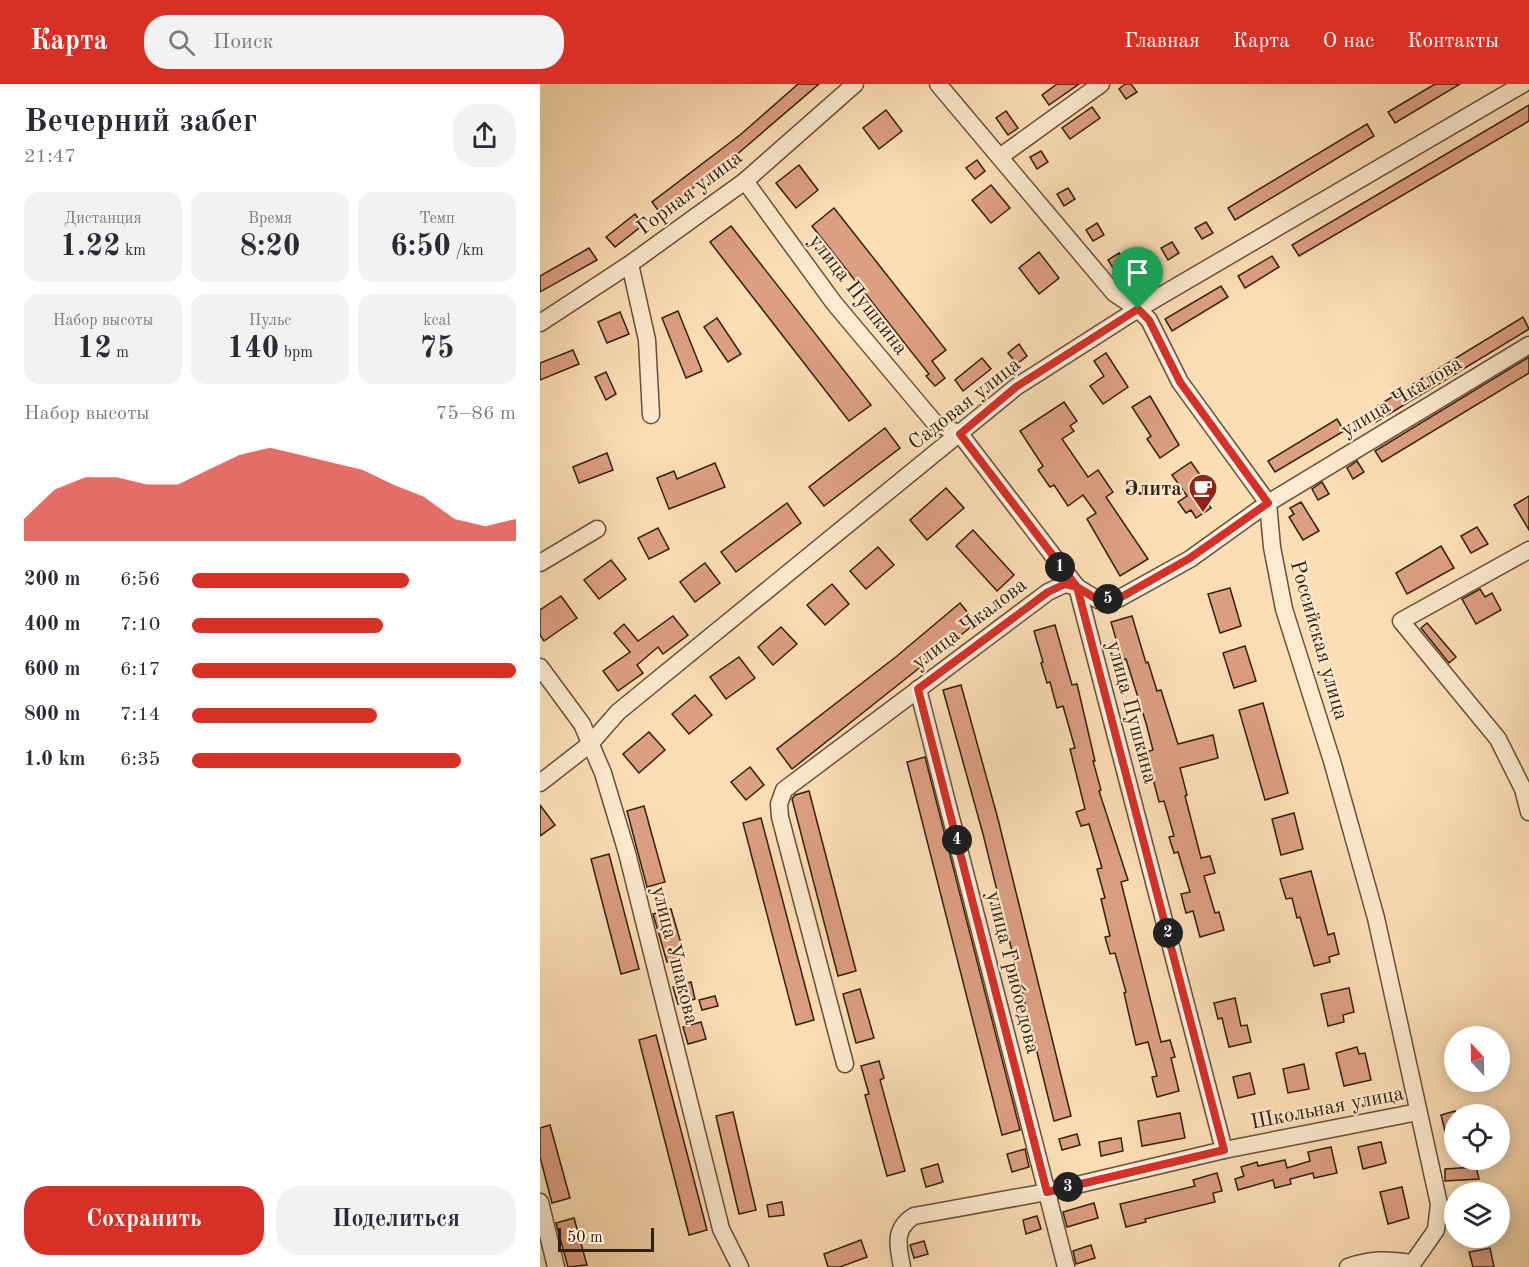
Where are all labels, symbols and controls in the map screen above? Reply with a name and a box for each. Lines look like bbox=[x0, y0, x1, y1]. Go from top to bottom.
search box bbox=[144, 15, 564, 69]
icon: search bbox=[165, 26, 198, 59]
text: Карта bbox=[30, 28, 108, 56]
text: Поиск bbox=[213, 31, 274, 53]
text: Главная bbox=[1124, 31, 1200, 52]
text: Карта bbox=[1233, 31, 1290, 52]
text: О нас bbox=[1323, 31, 1374, 52]
text: Контакты bbox=[1407, 31, 1499, 52]
button: share bbox=[453, 104, 516, 167]
text: Вечерний забег bbox=[24, 106, 257, 139]
text: 21:47 bbox=[24, 147, 76, 167]
street label: Горная улица bbox=[633, 147, 746, 239]
text: Дистанция bbox=[64, 211, 142, 227]
text: Время bbox=[248, 211, 292, 227]
text: Темп bbox=[419, 211, 455, 227]
street label: улица Пушкина bbox=[804, 231, 911, 359]
text: 1.22 bbox=[60, 232, 121, 262]
text: 8:20 bbox=[240, 232, 300, 262]
text: 6:50 bbox=[390, 232, 451, 262]
text: km bbox=[121, 243, 146, 259]
text: /km bbox=[451, 243, 484, 259]
pin bbox=[1112, 247, 1163, 309]
icon: arrive bbox=[1121, 256, 1154, 289]
text: Набор высоты bbox=[53, 313, 153, 329]
text: Пульс bbox=[249, 313, 291, 329]
text: kcal bbox=[423, 313, 451, 329]
text: 12 bbox=[77, 334, 112, 364]
text: 140 bbox=[227, 334, 279, 364]
text: 75 bbox=[420, 334, 454, 364]
text: m bbox=[112, 345, 129, 361]
text: bpm bbox=[279, 345, 313, 361]
street label: улица Чкалова bbox=[1338, 353, 1466, 442]
street label: Садовая улица bbox=[905, 354, 1025, 454]
text: Набор высоты bbox=[24, 404, 150, 424]
text: 75–86 m bbox=[436, 404, 516, 424]
cafe icon: Элита bbox=[1187, 472, 1219, 514]
place label: Элита bbox=[1124, 479, 1182, 500]
pin: 1 bbox=[1045, 552, 1075, 582]
street label: Российская улица bbox=[1286, 558, 1351, 723]
text: 1 bbox=[1055, 559, 1065, 575]
text: 200 m bbox=[24, 570, 80, 590]
text: 6:56 bbox=[120, 570, 160, 590]
street label: улица Чкалова bbox=[909, 574, 1031, 674]
pin: 5 bbox=[1093, 584, 1123, 614]
text: 5 bbox=[1103, 591, 1113, 607]
text: 400 m bbox=[24, 615, 80, 635]
text: 7:10 bbox=[120, 615, 160, 635]
street label: улица Пушкина bbox=[1102, 639, 1161, 786]
text: 600 m bbox=[24, 660, 80, 680]
text: 6:17 bbox=[120, 660, 160, 680]
text: 800 m bbox=[24, 705, 80, 725]
text: 7:14 bbox=[120, 705, 160, 725]
text: 1.0 km bbox=[24, 750, 86, 770]
text: 6:35 bbox=[120, 750, 160, 770]
pin: 4 bbox=[942, 825, 972, 855]
text: 4 bbox=[952, 832, 962, 848]
street label: улица Ушакова bbox=[647, 884, 702, 1027]
street label: улица Грибоедова bbox=[982, 889, 1043, 1056]
pin: 2 bbox=[1153, 918, 1183, 948]
text: 2 bbox=[1163, 925, 1173, 941]
north arrow bbox=[1444, 1026, 1510, 1092]
map controls bbox=[1444, 1026, 1510, 1248]
street label: Школьная улица bbox=[1249, 1083, 1406, 1134]
button: locate bbox=[1444, 1104, 1510, 1170]
pin: 3 bbox=[1053, 1172, 1083, 1202]
text: 3 bbox=[1063, 1179, 1073, 1195]
button: layers bbox=[1444, 1182, 1510, 1248]
button: Сохранить bbox=[24, 1186, 264, 1255]
button: Поделиться bbox=[276, 1186, 516, 1255]
scale bar bbox=[558, 1225, 654, 1252]
text: 50 m bbox=[567, 1230, 603, 1246]

